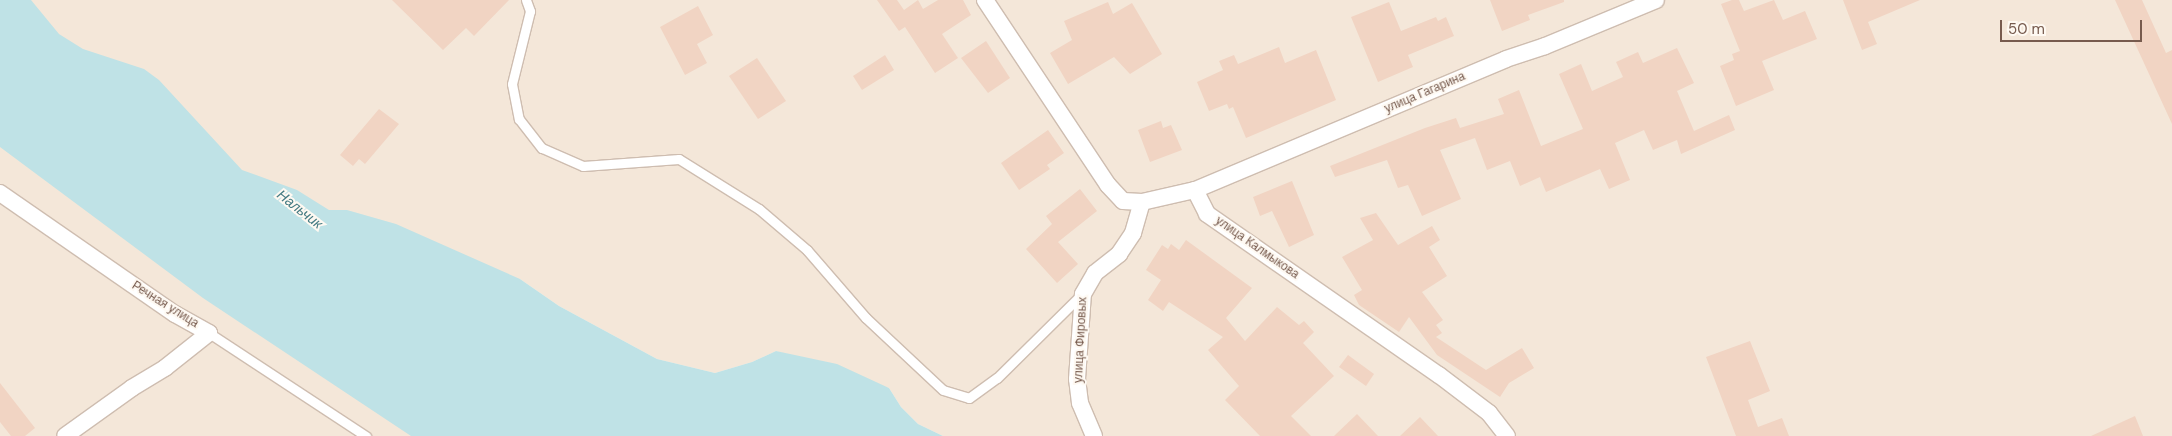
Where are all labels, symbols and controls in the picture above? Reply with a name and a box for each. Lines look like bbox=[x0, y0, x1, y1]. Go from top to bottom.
scale bar bbox=[2002, 10, 2144, 42]
text: 50 m bbox=[2008, 19, 2045, 39]
street label: улица Гагарина bbox=[1383, 70, 1467, 116]
water label: Нальчик bbox=[274, 186, 326, 232]
street label: улица Калмыкова bbox=[1212, 214, 1302, 282]
street label: Речная улица bbox=[129, 279, 201, 331]
street label: улица Фировых bbox=[1072, 297, 1090, 383]

